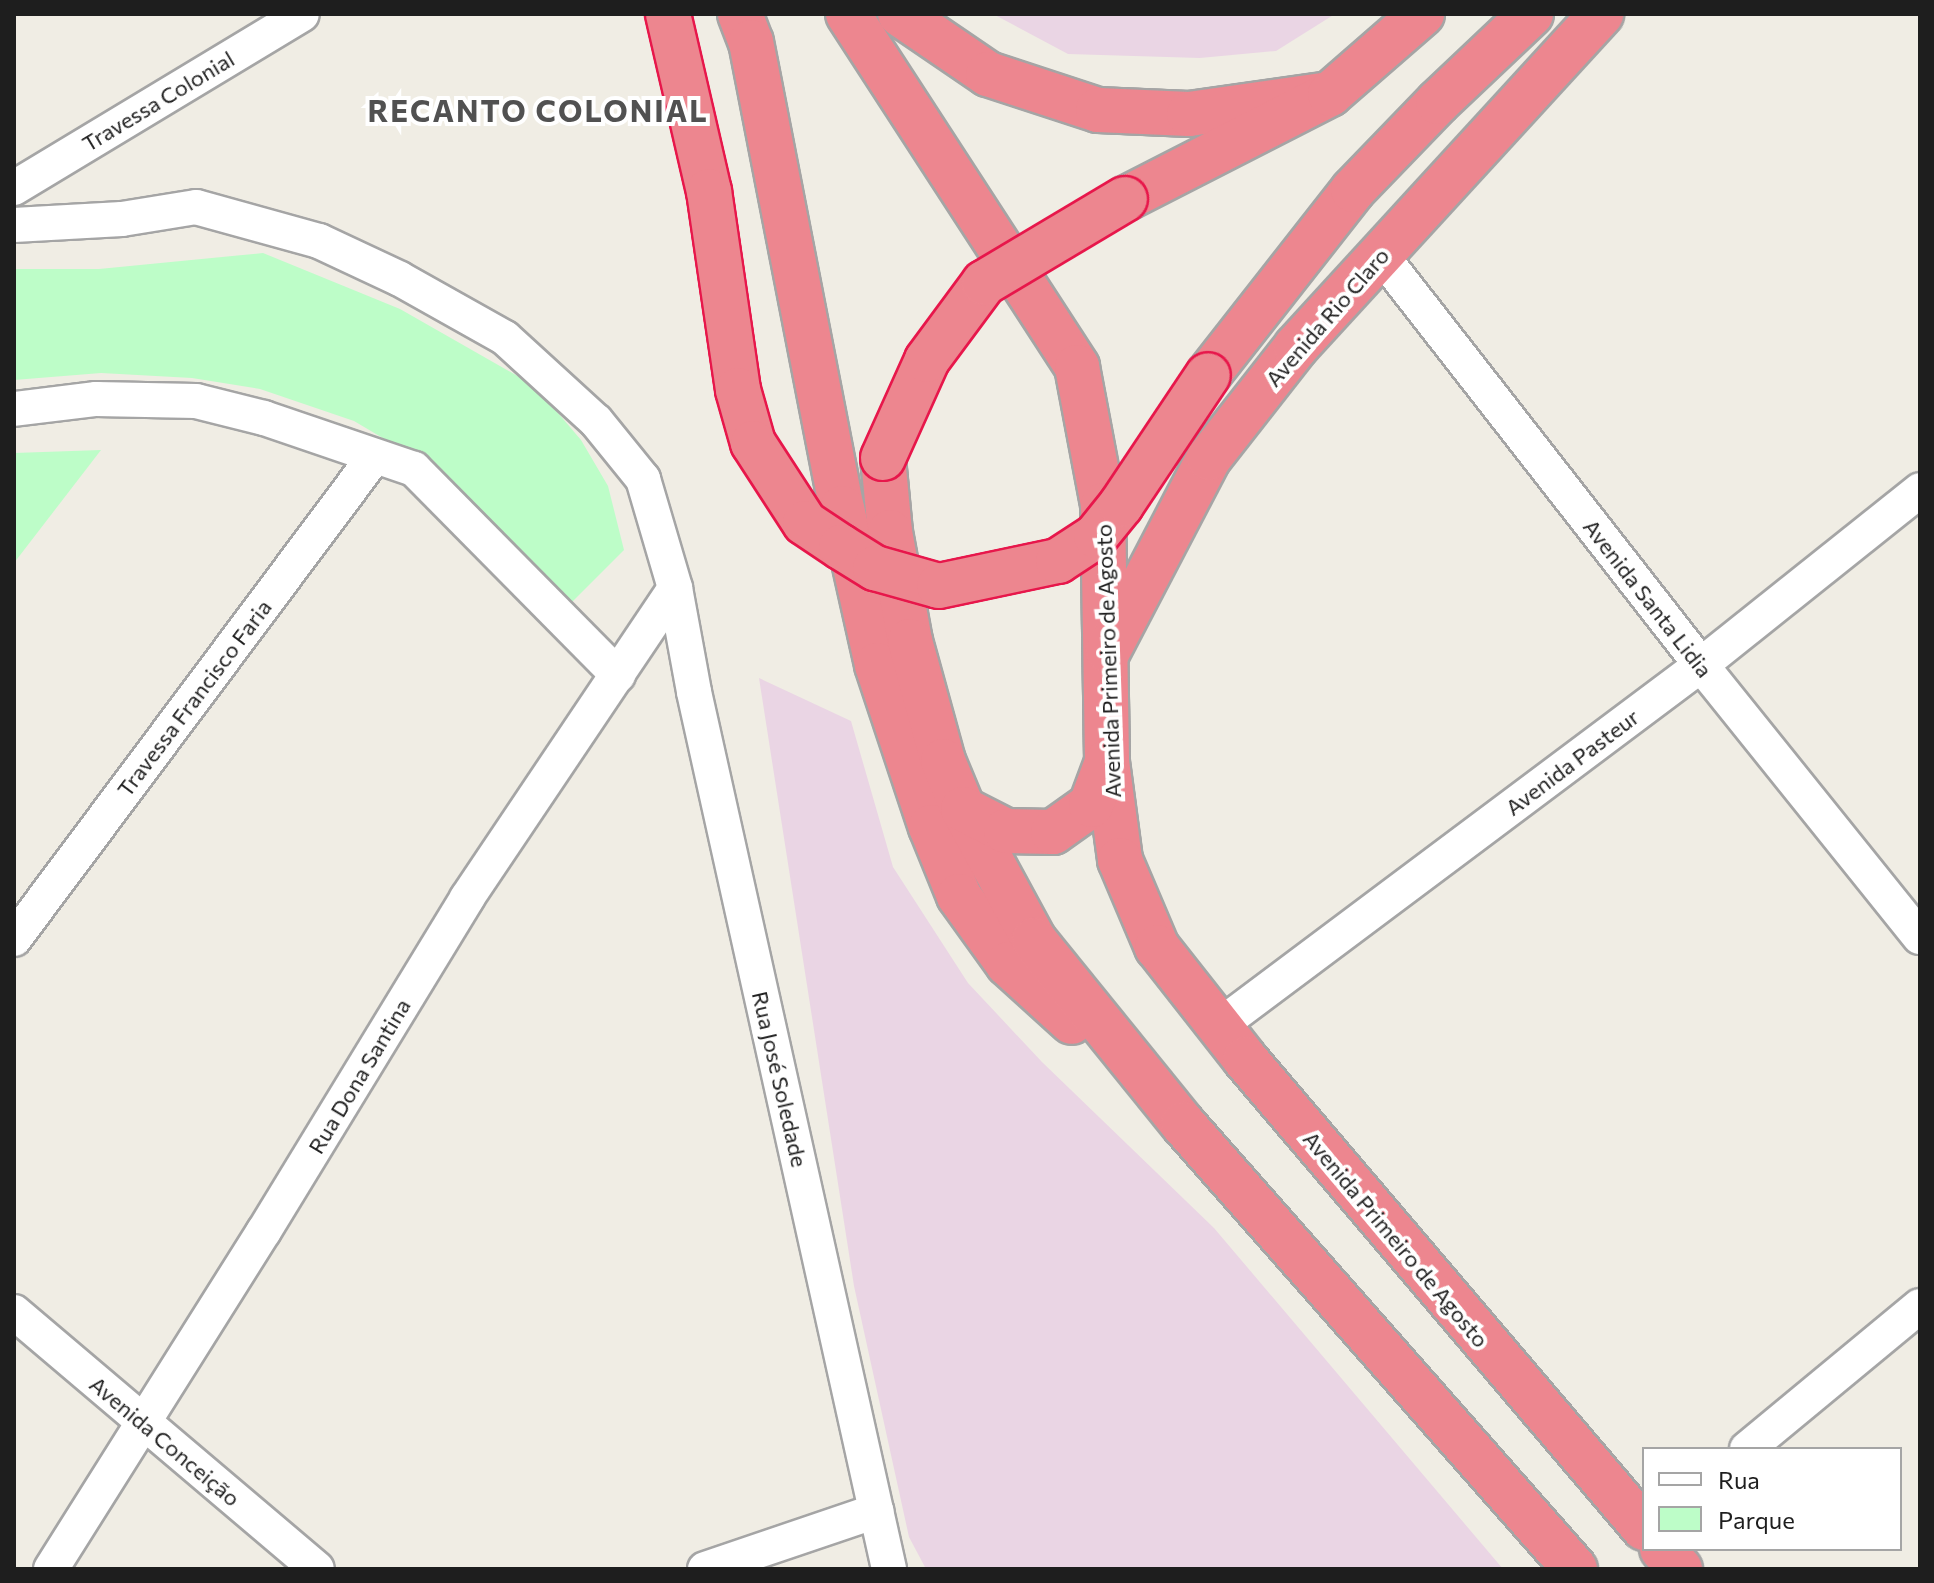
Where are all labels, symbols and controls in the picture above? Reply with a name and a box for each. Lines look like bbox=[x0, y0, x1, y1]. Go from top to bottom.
street label: Travessa Colonial bbox=[77, 45, 239, 157]
district label: RECANTO COLONIAL bbox=[367, 92, 709, 128]
street label: Avenida Rio Claro bbox=[1260, 242, 1394, 392]
street label: Avenida Santa Lidia bbox=[1578, 514, 1718, 682]
street label: Avenida Primeiro de Agosto bbox=[1090, 524, 1126, 798]
street label: Travessa Francisco Faria bbox=[111, 594, 277, 802]
street label: Avenida Pasteur bbox=[1500, 703, 1644, 821]
street label: Rua José Soledade bbox=[747, 989, 813, 1169]
street label: Rua Dona Santina bbox=[302, 994, 416, 1158]
street label: Avenida Primeiro de Agosto bbox=[1298, 1126, 1494, 1352]
street label: Avenida Conceição bbox=[85, 1370, 245, 1512]
legend bbox=[1642, 1447, 1902, 1551]
text: Rua bbox=[1718, 1465, 1760, 1494]
text: Parque bbox=[1718, 1505, 1795, 1534]

